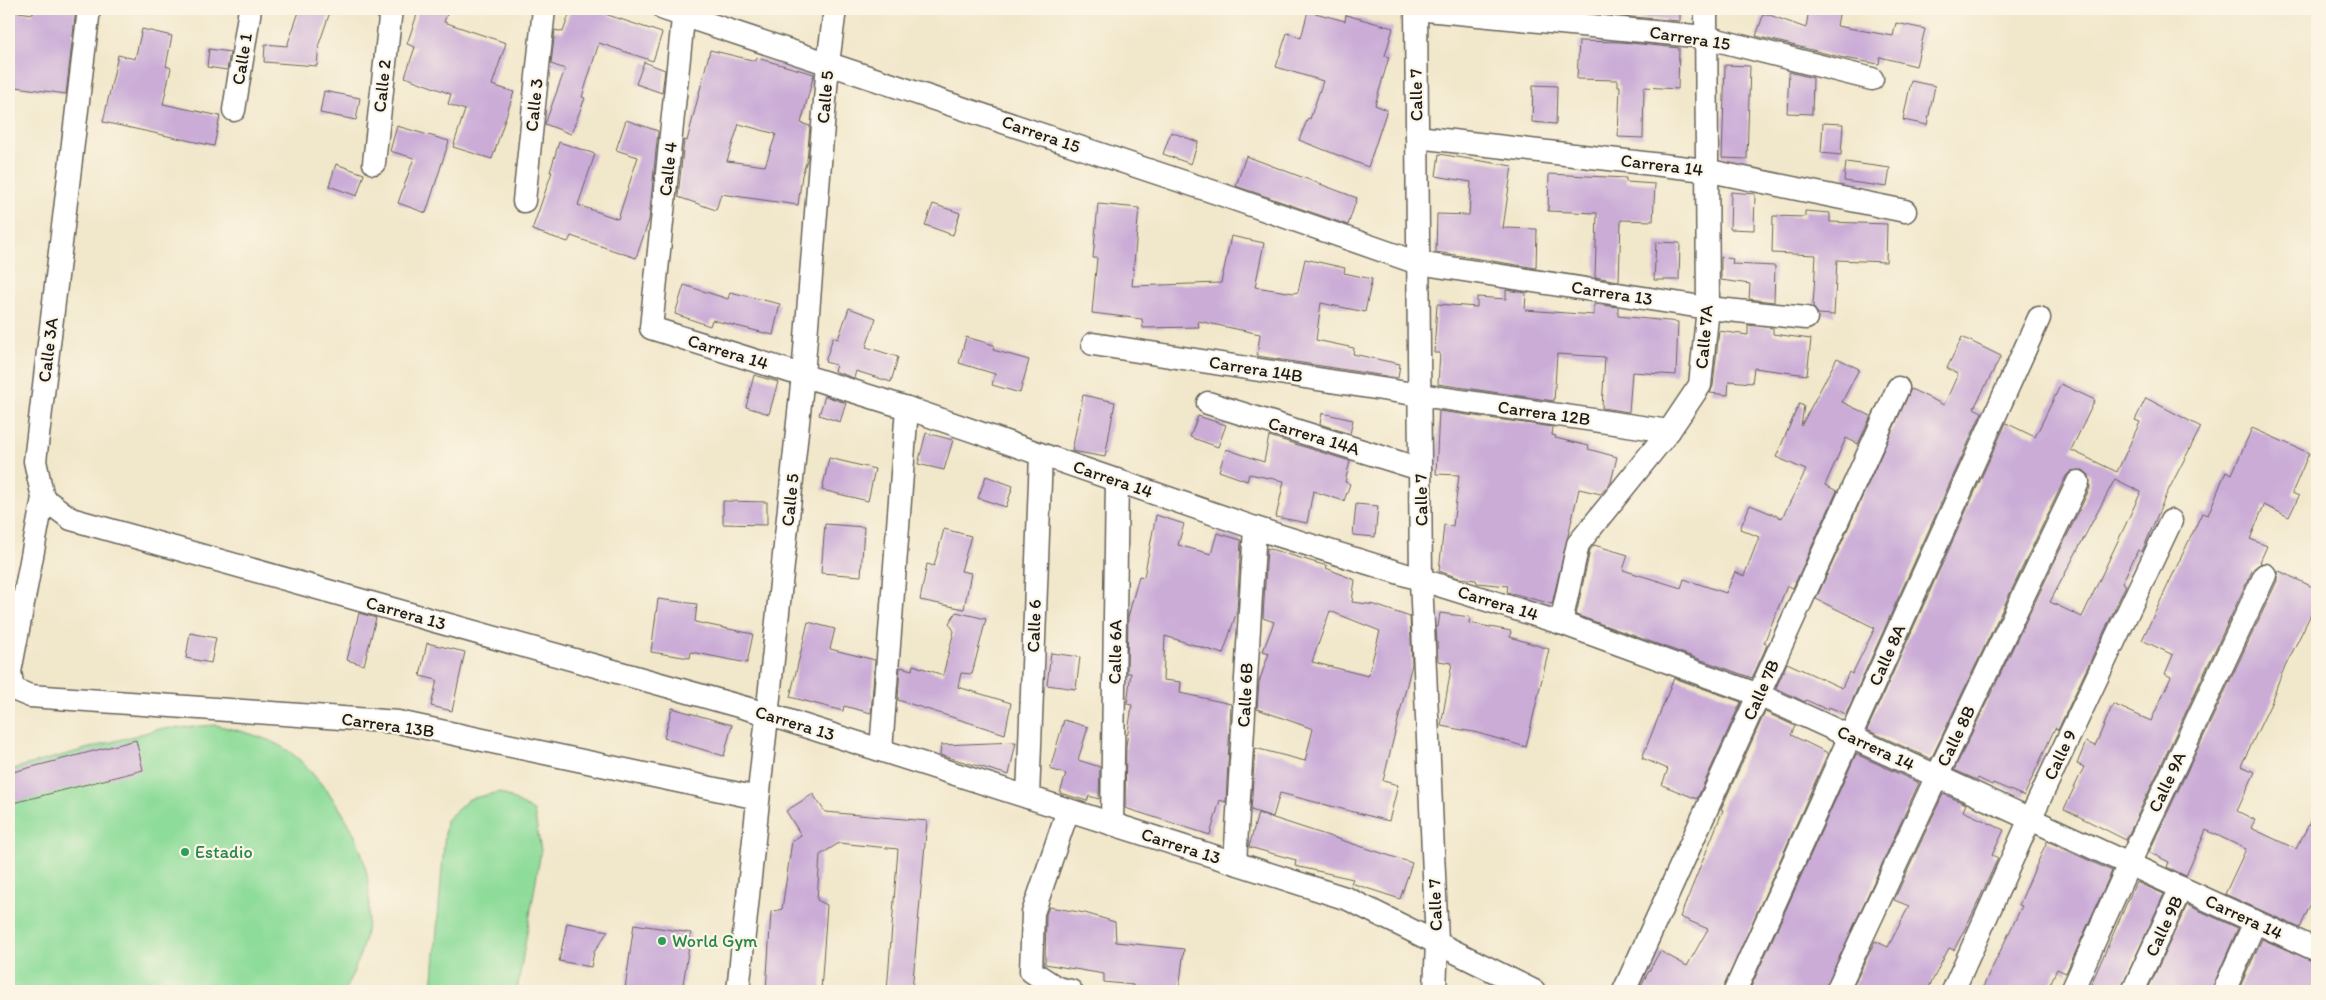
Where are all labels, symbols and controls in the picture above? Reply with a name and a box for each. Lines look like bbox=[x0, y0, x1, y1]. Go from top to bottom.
street label: Carrera 15 bbox=[1648, 21, 1732, 55]
street label: Calle 1 bbox=[227, 32, 257, 86]
street label: Calle 2 bbox=[368, 58, 396, 114]
street label: Calle 7 bbox=[1405, 68, 1427, 122]
street label: Calle 5 bbox=[812, 70, 838, 124]
street label: Calle 3 bbox=[520, 77, 548, 133]
street label: Carrera 15 bbox=[999, 110, 1083, 158]
street label: Calle 4 bbox=[654, 141, 682, 197]
street label: Carrera 14 bbox=[1619, 149, 1705, 181]
street label: Carrera 13 bbox=[1570, 276, 1654, 310]
street label: Calle 7A bbox=[1690, 304, 1718, 370]
street label: Calle 3A bbox=[33, 316, 63, 384]
street label: Carrera 14 bbox=[685, 329, 771, 375]
street label: Carrera 14B bbox=[1207, 351, 1305, 387]
street label: Carrera 12B bbox=[1496, 396, 1592, 430]
street label: Carrera 14A bbox=[1266, 412, 1363, 460]
street label: Carrera 14 bbox=[1070, 455, 1156, 503]
street label: Calle 5 bbox=[776, 472, 804, 528]
street label: Calle 7 bbox=[1410, 473, 1432, 527]
street label: Carrera 14 bbox=[1455, 580, 1541, 626]
street label: Carrera 13 bbox=[363, 591, 449, 635]
street label: Calle 6 bbox=[1022, 599, 1046, 653]
street label: Calle 6A bbox=[1103, 619, 1127, 685]
street label: Calle 8A bbox=[1864, 620, 1910, 689]
street label: Calle 7B bbox=[1738, 656, 1784, 724]
street label: Calle 6B bbox=[1232, 662, 1258, 728]
street label: Carrera 13 bbox=[753, 700, 838, 746]
street label: Calle 8B bbox=[1932, 702, 1980, 770]
street label: Carrera 13B bbox=[340, 708, 436, 742]
street label: Carrera 14 bbox=[1834, 720, 1918, 776]
street label: Calle 9 bbox=[2039, 726, 2081, 784]
street label: Calle 9A bbox=[2143, 748, 2191, 816]
street label: Carrera 13 bbox=[1139, 823, 1224, 869]
place label: Estadio bbox=[195, 841, 253, 863]
marker: Estadio bbox=[179, 846, 191, 858]
street label: Calle 7 bbox=[1423, 878, 1447, 932]
street label: Carrera 14 bbox=[2202, 889, 2286, 945]
street label: Calle 9B bbox=[2140, 892, 2188, 960]
place label: World Gym bbox=[672, 930, 758, 952]
marker: World Gym bbox=[656, 935, 668, 947]

